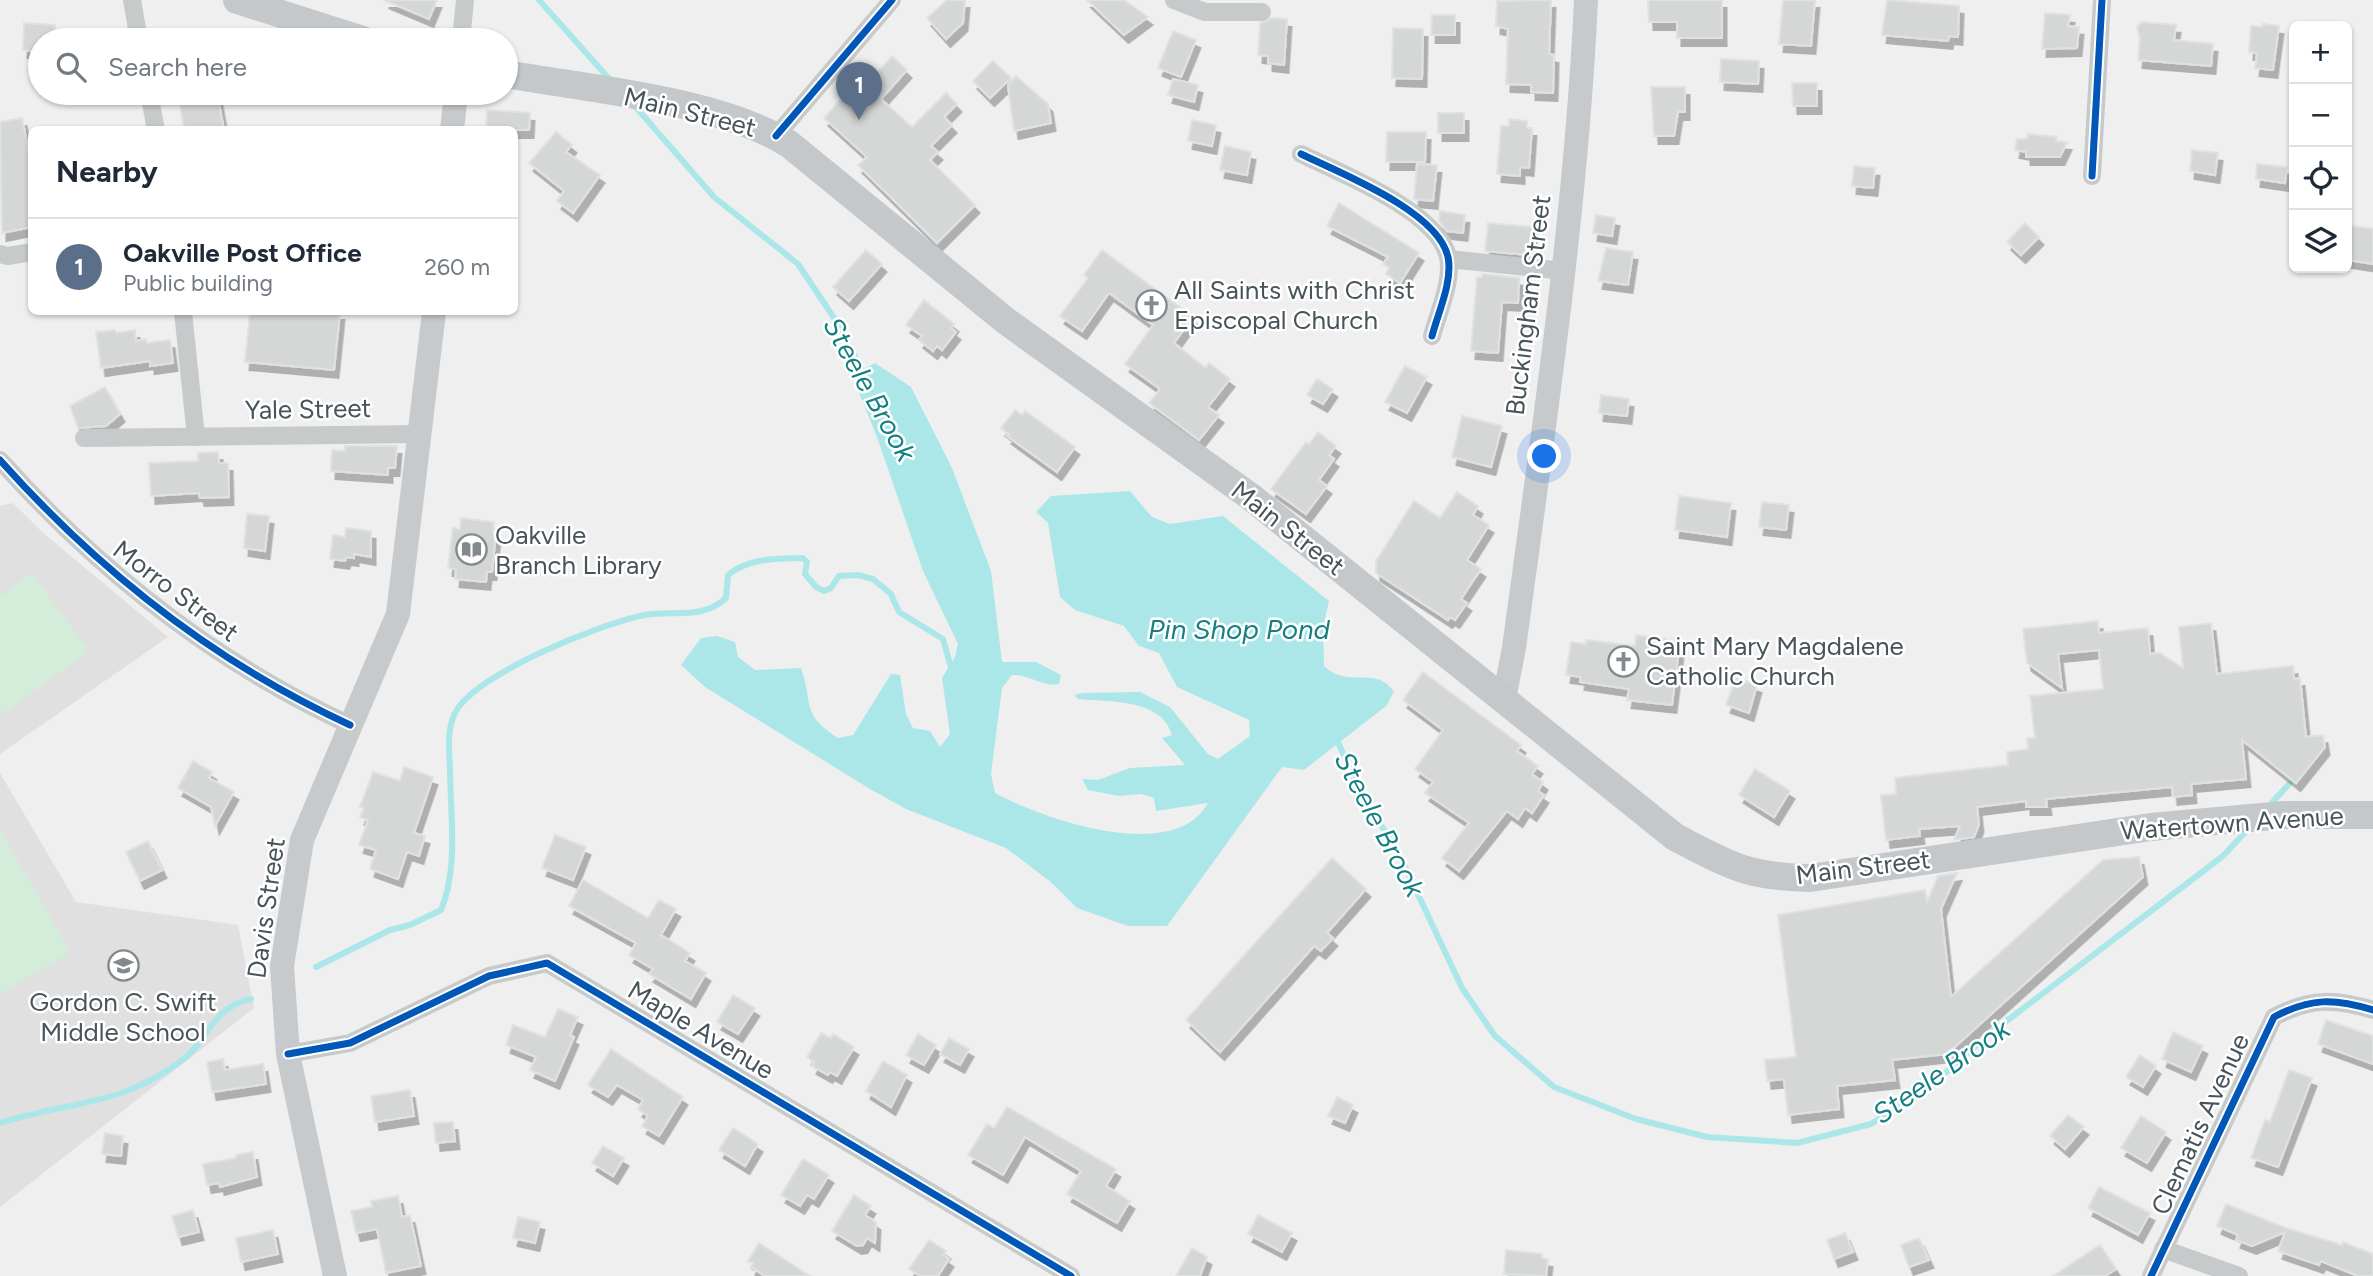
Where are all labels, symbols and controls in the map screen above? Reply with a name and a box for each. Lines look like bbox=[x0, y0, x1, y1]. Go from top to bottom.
map controls bbox=[2289, 21, 2352, 273]
button: + bbox=[2289, 21, 2352, 84]
search box bbox=[28, 28, 518, 105]
icon: search bbox=[52, 48, 90, 86]
text: Search here bbox=[108, 51, 247, 83]
pin: 1 bbox=[836, 62, 882, 120]
street label: Main Street bbox=[621, 80, 760, 144]
button: − bbox=[2289, 84, 2352, 147]
button: locate bbox=[2289, 147, 2352, 210]
text: Nearby bbox=[56, 153, 158, 190]
street label: Buckingham Street bbox=[1499, 193, 1557, 417]
button: layers bbox=[2289, 210, 2352, 273]
text: Oakville Post Office bbox=[123, 237, 362, 269]
text: 1 bbox=[74, 253, 84, 281]
text: 260 m bbox=[424, 253, 490, 281]
text: Public building bbox=[123, 269, 273, 297]
place label: All Saints with Christ Episcopal Church bbox=[1174, 274, 1415, 336]
church icon: All Saints with Christ Episcopal Church bbox=[1134, 288, 1168, 322]
water label: Steele Brook bbox=[816, 311, 924, 468]
street label: Yale Street bbox=[244, 392, 372, 426]
your location bbox=[1527, 439, 1561, 473]
street label: Main Street bbox=[1225, 474, 1351, 582]
place label: Oakville Branch Library bbox=[495, 519, 662, 581]
street label: Morro Street bbox=[107, 533, 245, 649]
library icon: Oakville Branch Library bbox=[455, 533, 489, 567]
water label: Pin Shop Pond bbox=[1148, 612, 1331, 646]
place label: Saint Mary Magdalene Catholic Church bbox=[1646, 630, 1904, 692]
church icon: Saint Mary Magdalene Catholic Church bbox=[1606, 644, 1640, 678]
water label: Steele Brook bbox=[1327, 745, 1433, 904]
street label: Watertown Avenue bbox=[2119, 799, 2345, 847]
street label: Davis Street bbox=[240, 835, 292, 980]
street label: Main Street bbox=[1794, 843, 1932, 891]
school or university icon: Gordon C. Swift Middle School bbox=[106, 949, 140, 983]
street label: Maple Avenue bbox=[622, 974, 780, 1086]
place label: Gordon C. Swift Middle School bbox=[29, 986, 217, 1048]
water label: Steele Brook bbox=[1866, 1010, 2017, 1131]
street label: Clematis Avenue bbox=[2144, 1028, 2256, 1220]

